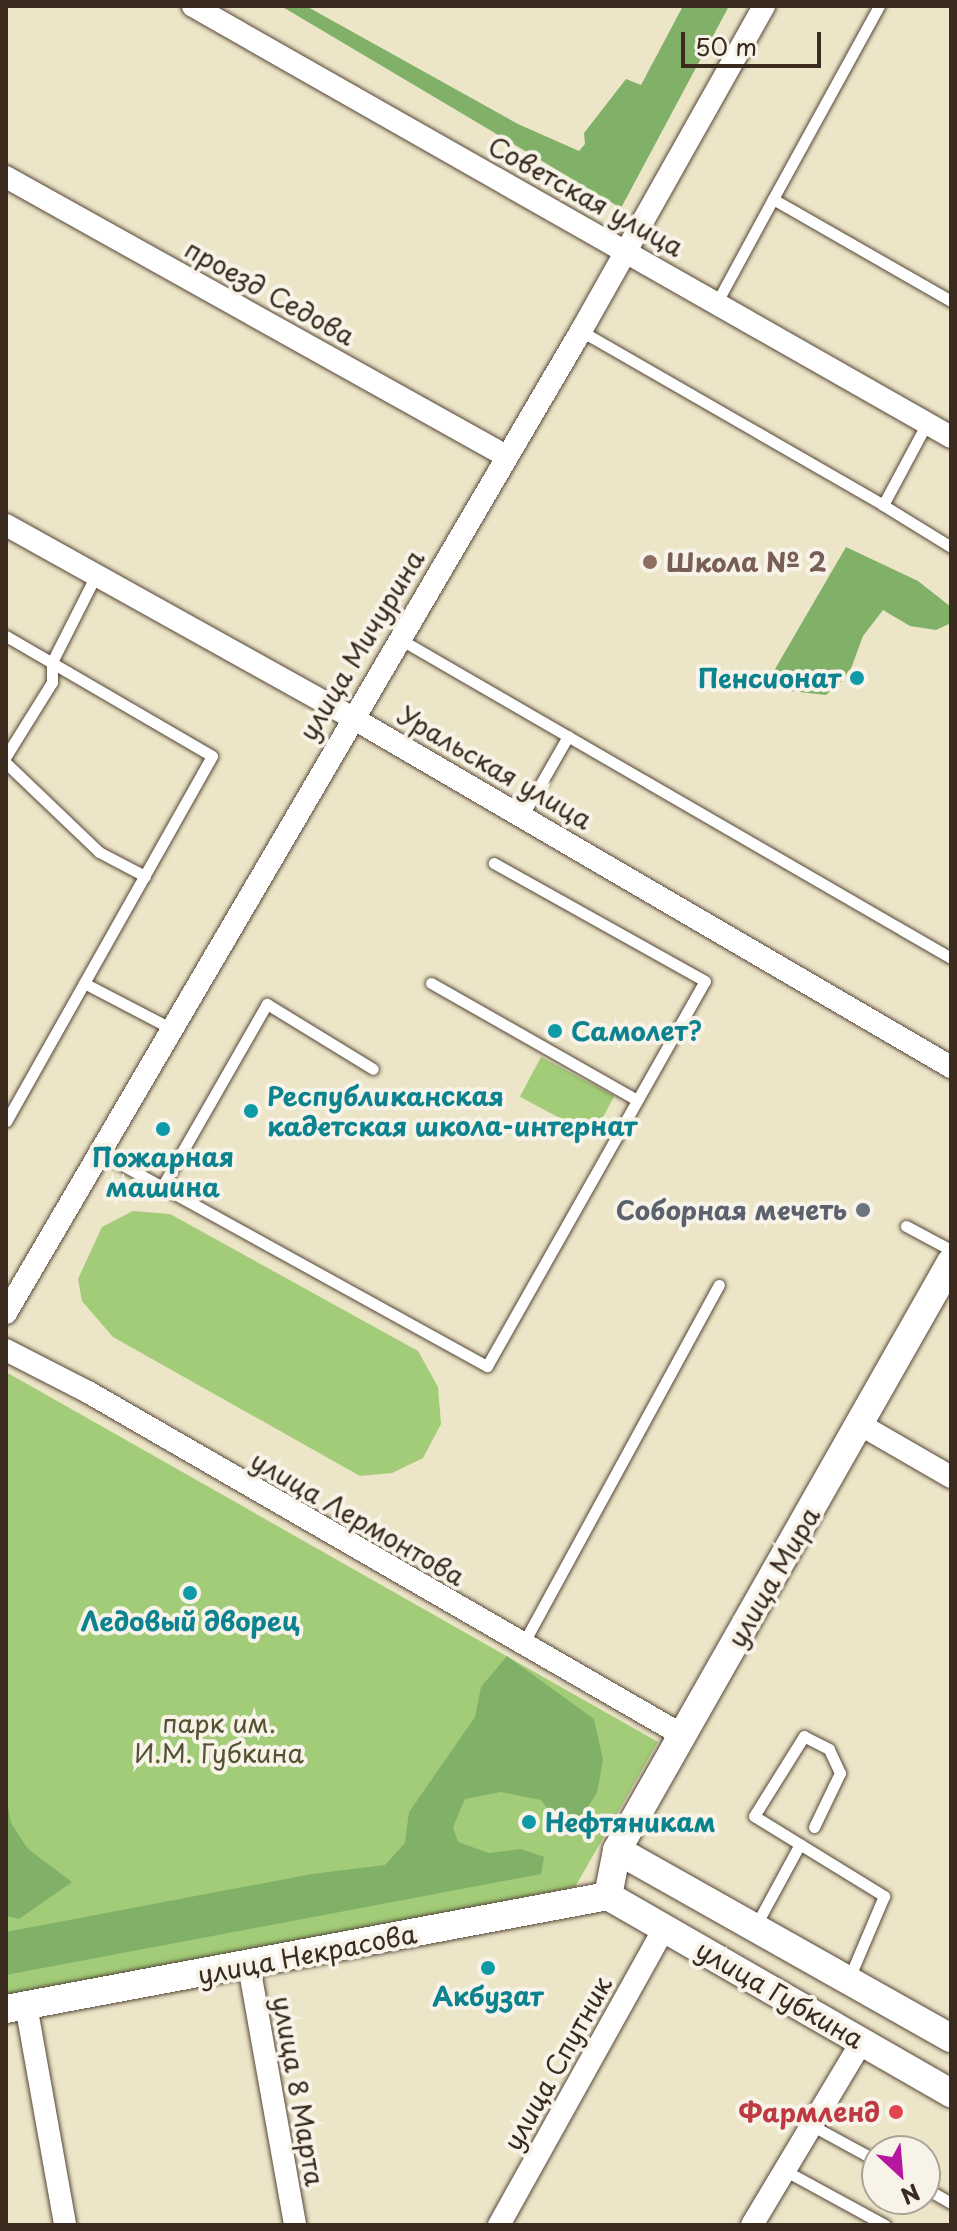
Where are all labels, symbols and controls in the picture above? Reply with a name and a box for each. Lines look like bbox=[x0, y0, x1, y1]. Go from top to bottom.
scale bar bbox=[685, 16, 825, 66]
text: 50 m bbox=[695, 28, 757, 64]
street label: Советская улица bbox=[482, 129, 690, 263]
street label: проезд Седова bbox=[180, 232, 360, 352]
street label: улица Мичурина bbox=[291, 543, 431, 747]
place label: Школа № 2 bbox=[666, 546, 827, 578]
marker: Школа № 2 bbox=[641, 553, 659, 571]
place label: Пенсионат bbox=[698, 662, 841, 694]
marker: Пенсионат bbox=[848, 669, 866, 687]
street label: Уральская улица bbox=[391, 698, 599, 836]
place label: Самолет? bbox=[571, 1015, 701, 1047]
marker: Самолет? bbox=[546, 1022, 564, 1040]
place label: Республиканская кадетская школа-интернат bbox=[267, 1080, 638, 1142]
marker: Республиканская кадетская школа-интернат bbox=[242, 1102, 260, 1120]
marker: Пожарная машина bbox=[154, 1120, 172, 1138]
place label: Пожарная машина bbox=[92, 1141, 234, 1202]
place label: Соборная мечеть bbox=[616, 1194, 847, 1226]
marker: Соборная мечеть bbox=[854, 1201, 872, 1219]
street label: улица Лермонтова bbox=[245, 1444, 471, 1592]
street label: улица Мира bbox=[720, 1501, 826, 1653]
marker: Ледовый дворец bbox=[181, 1584, 199, 1602]
place label: Ледовый дворец bbox=[81, 1605, 299, 1637]
park label: парк им. И.М. Губкина bbox=[134, 1707, 304, 1768]
place label: Нефтяникам bbox=[545, 1806, 716, 1838]
marker: Нефтяникам bbox=[520, 1813, 538, 1831]
street label: улица Некрасова bbox=[194, 1917, 420, 1991]
street label: улица Губкина bbox=[690, 1933, 870, 2055]
marker: Акбузат bbox=[479, 1959, 497, 1977]
street label: улица Спутник bbox=[496, 1970, 618, 2156]
place label: Акбузат bbox=[433, 1980, 543, 2012]
street label: улица 8 Марта bbox=[267, 1992, 331, 2190]
place label: Фармленд bbox=[739, 2096, 880, 2128]
marker: Фармленд bbox=[887, 2103, 905, 2121]
north arrow bbox=[861, 2135, 941, 2215]
text: N bbox=[896, 2177, 926, 2214]

